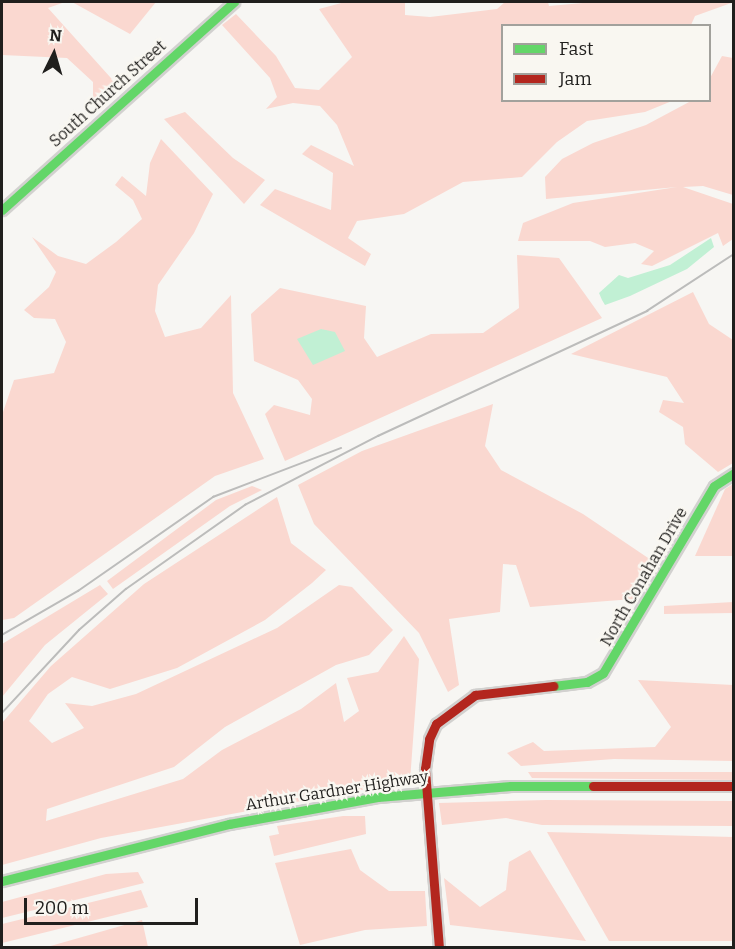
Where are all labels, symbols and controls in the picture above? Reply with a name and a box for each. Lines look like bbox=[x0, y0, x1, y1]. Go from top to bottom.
north arrow bbox=[24, 24, 84, 84]
legend bbox=[501, 24, 711, 102]
text: N bbox=[49, 26, 63, 46]
street label: South Church Street bbox=[46, 37, 170, 151]
text: Fast bbox=[559, 38, 594, 60]
text: Jam bbox=[559, 68, 592, 90]
street label: North Conahan Drive bbox=[596, 504, 692, 650]
street label: Arthur Gardner Highway bbox=[244, 767, 430, 815]
scale bar bbox=[27, 886, 201, 924]
text: 200 m bbox=[35, 897, 89, 919]

